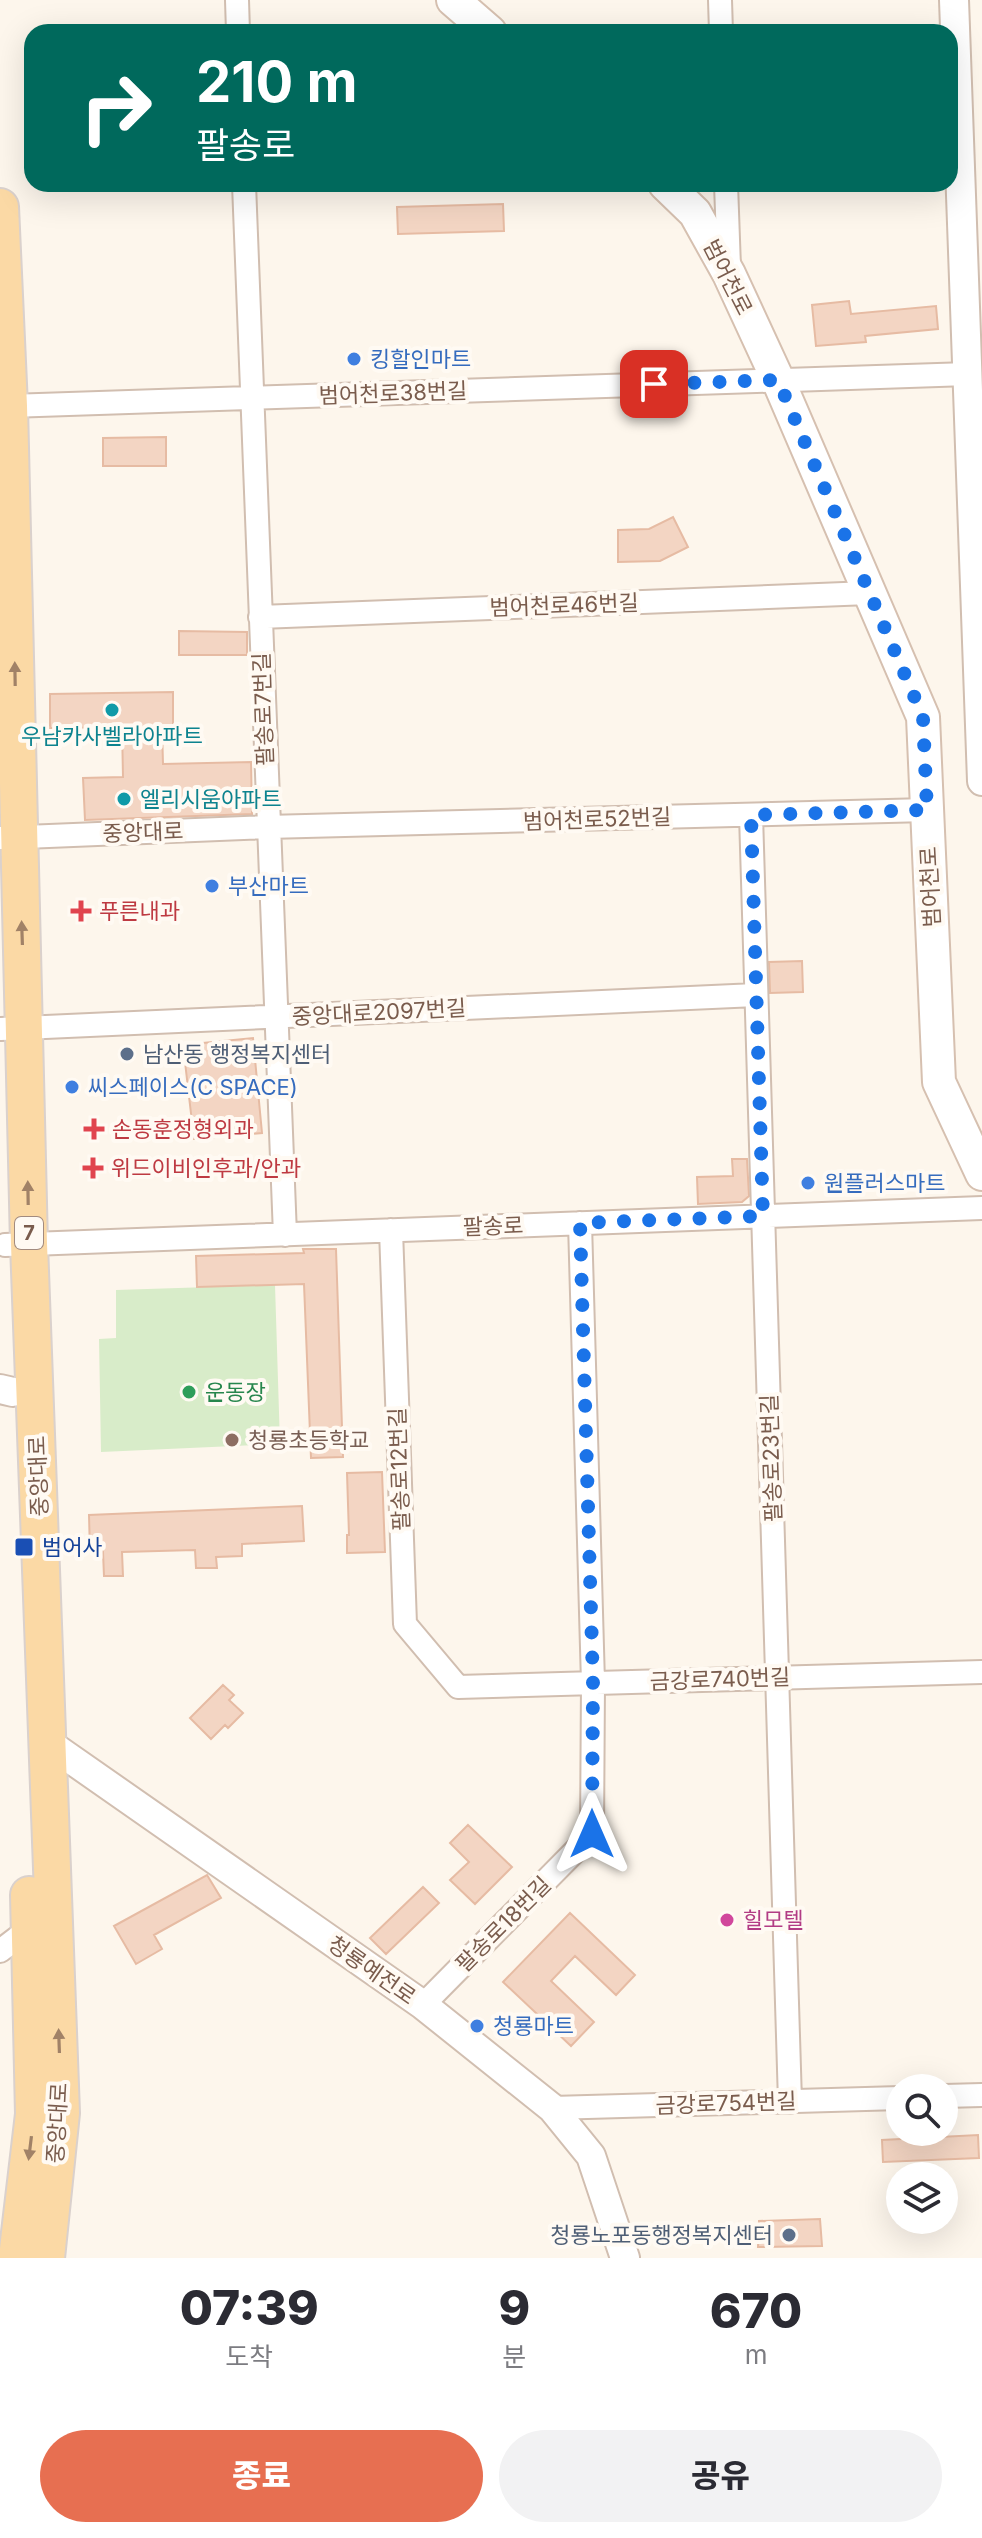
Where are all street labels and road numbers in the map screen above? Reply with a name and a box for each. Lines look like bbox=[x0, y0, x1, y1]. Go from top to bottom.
street label: 범어천로 bbox=[698, 235, 758, 319]
street label: 범어천로38번길 bbox=[318, 377, 468, 409]
street label: 범어천로46번길 bbox=[489, 589, 639, 621]
street label: 팔송로7번길 bbox=[248, 652, 278, 766]
street label: 범어천로52번길 bbox=[522, 803, 672, 835]
street label: 중앙대로 bbox=[102, 818, 184, 846]
street label: 범어천로 bbox=[915, 846, 945, 928]
street label: 중앙대로2097번길 bbox=[291, 994, 467, 1030]
street label: 팔송로 bbox=[462, 1212, 524, 1240]
road number: 7 bbox=[15, 1217, 43, 1249]
street label: 팔송로23번길 bbox=[756, 1393, 786, 1523]
street label: 팔송로12번길 bbox=[384, 1407, 414, 1531]
street label: 중앙대로 bbox=[24, 1435, 52, 1517]
street label: 금강로740번길 bbox=[649, 1664, 791, 1694]
street label: 팔송로18번길 bbox=[450, 1871, 556, 1977]
street label: 청룡예전로 bbox=[323, 1930, 421, 2010]
street label: 중앙대로 bbox=[42, 2082, 72, 2164]
street label: 금강로754번길 bbox=[655, 2088, 797, 2118]

